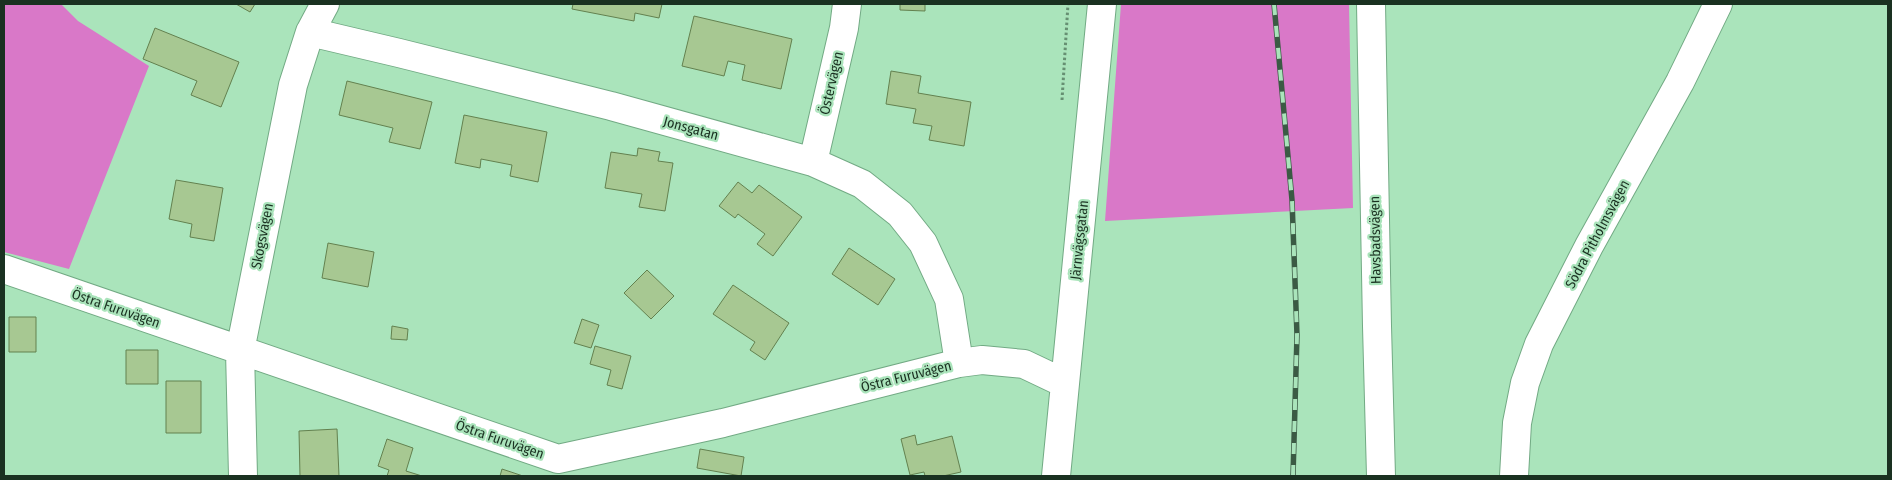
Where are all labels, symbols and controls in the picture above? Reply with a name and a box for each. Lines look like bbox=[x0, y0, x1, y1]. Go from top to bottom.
street label: Östervägen bbox=[815, 50, 847, 116]
street label: Jonsgatan bbox=[661, 113, 720, 144]
street label: Södra Pitholmsvägen bbox=[1562, 177, 1633, 291]
street label: Havsbadsvägen bbox=[1366, 196, 1385, 284]
street label: Järnvägsgatan bbox=[1067, 199, 1092, 281]
street label: Skogsvägen bbox=[248, 202, 277, 270]
street label: Östra Furuvägen bbox=[69, 284, 163, 332]
street label: Östra Furuvägen bbox=[859, 356, 953, 396]
street label: Östra Furuvägen bbox=[453, 415, 547, 463]

